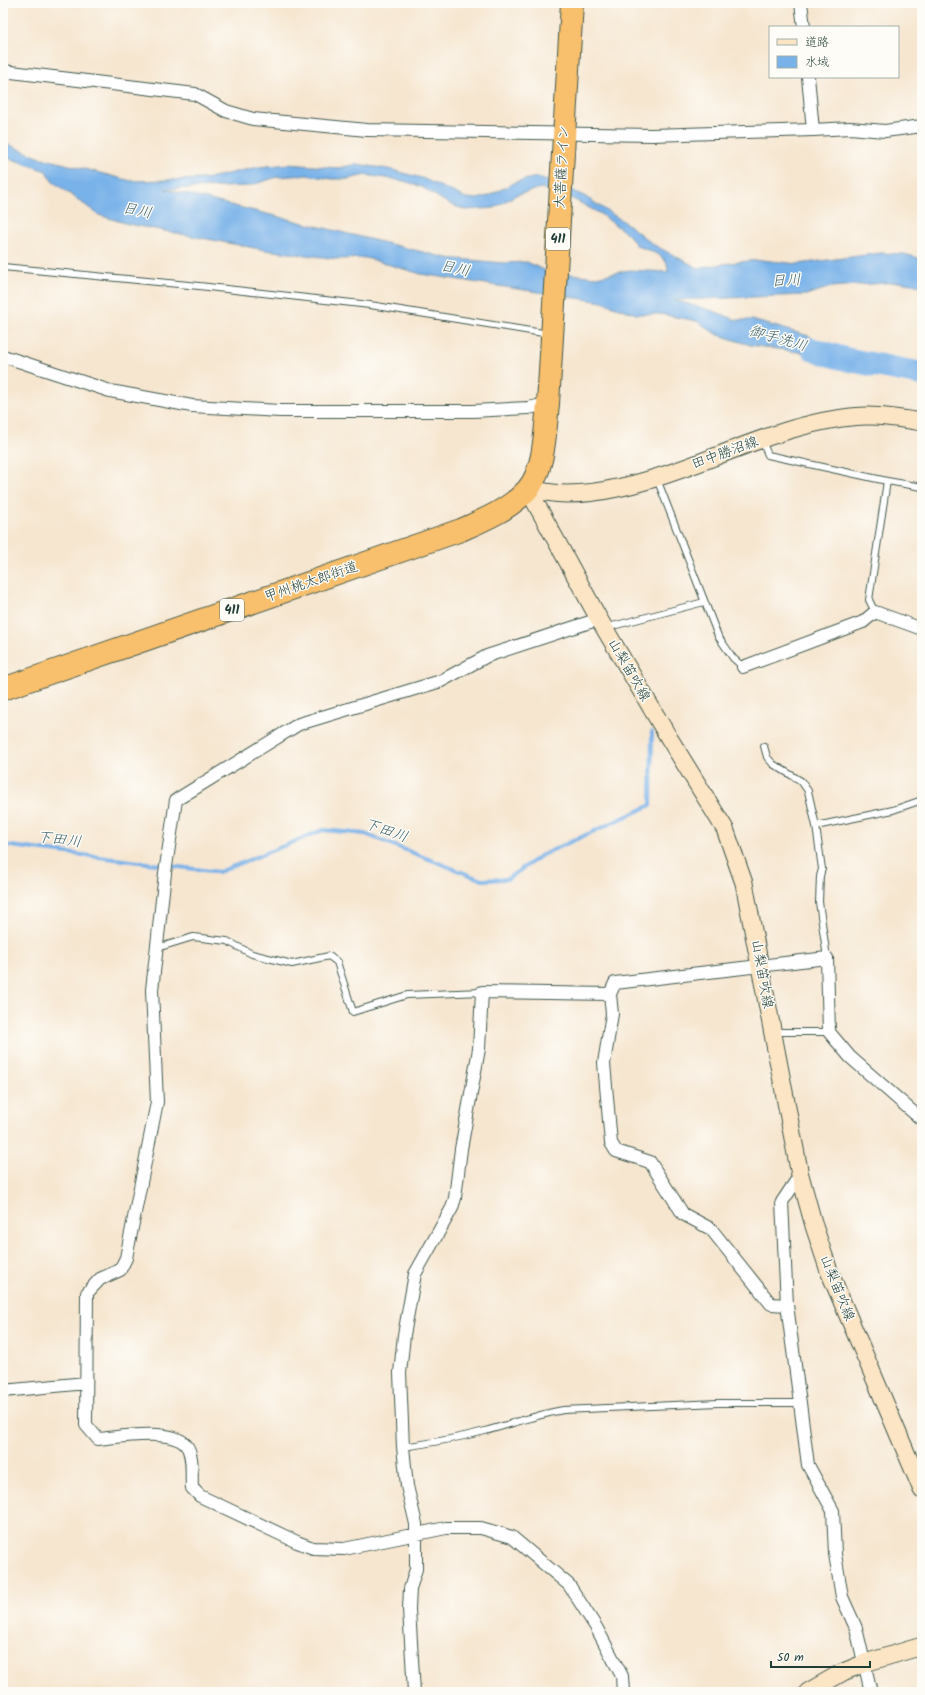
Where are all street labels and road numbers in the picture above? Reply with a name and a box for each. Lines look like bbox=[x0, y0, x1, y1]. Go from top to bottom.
street label: 大菩薩ライン bbox=[549, 125, 575, 209]
road number: 411 bbox=[546, 228, 570, 250]
street label: 田中勝沼線 bbox=[688, 431, 762, 475]
street label: 甲州桃太郎街道 bbox=[261, 556, 361, 608]
road number: 411 bbox=[220, 599, 244, 621]
street label: 山梨笛吹線 bbox=[602, 634, 656, 706]
street label: 山梨笛吹線 bbox=[745, 938, 779, 1010]
street label: 山梨笛吹線 bbox=[814, 1251, 860, 1325]

